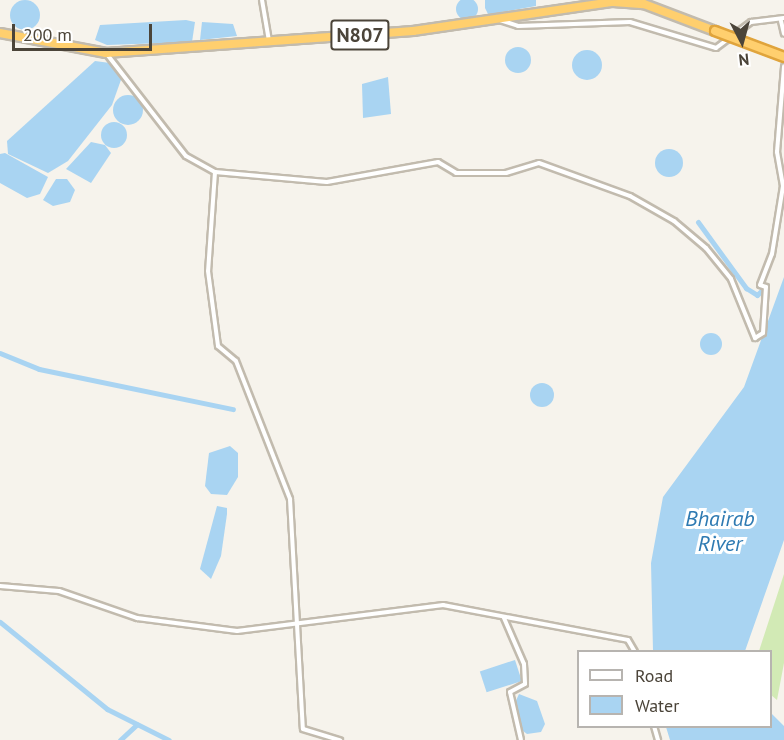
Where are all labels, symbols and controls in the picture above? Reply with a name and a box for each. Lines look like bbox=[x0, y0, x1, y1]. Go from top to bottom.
scale bar bbox=[15, 12, 154, 50]
north arrow bbox=[712, 12, 772, 72]
road number: N807 bbox=[330, 18, 390, 52]
text: 200 m bbox=[23, 23, 72, 46]
text: N bbox=[738, 49, 750, 70]
water label: Bhairab River bbox=[685, 505, 755, 556]
legend bbox=[577, 650, 772, 728]
text: Road bbox=[635, 664, 673, 687]
text: Water bbox=[635, 694, 679, 717]

